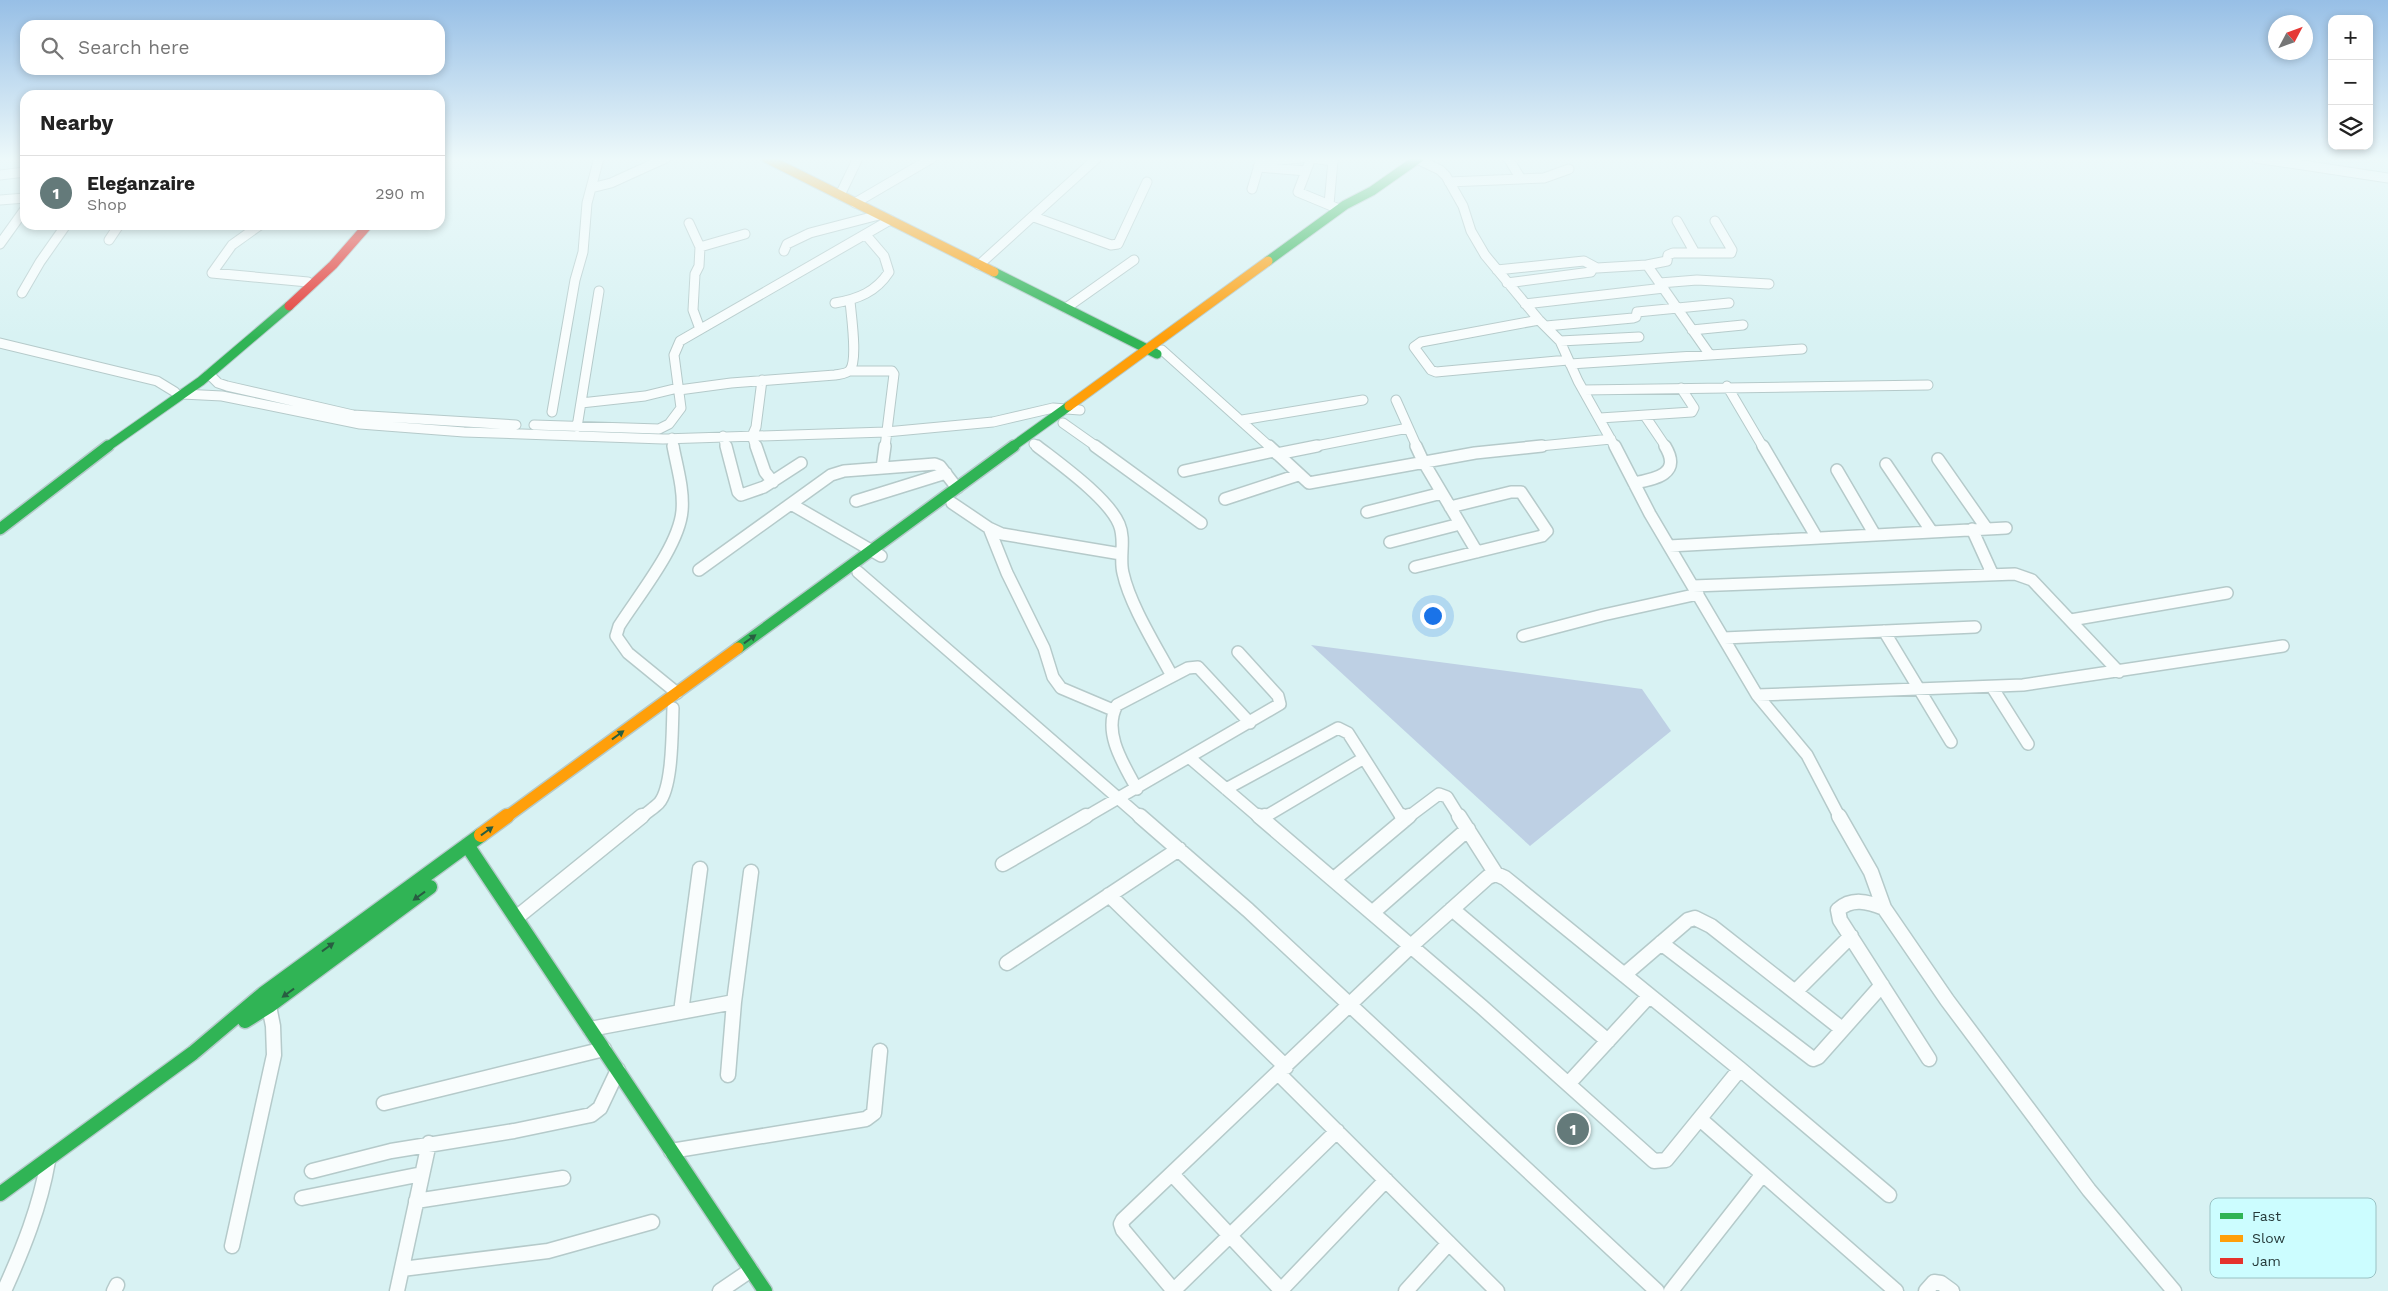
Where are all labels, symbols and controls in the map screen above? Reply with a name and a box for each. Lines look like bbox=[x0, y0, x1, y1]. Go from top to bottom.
north arrow bbox=[2268, 15, 2313, 60]
map controls bbox=[2328, 15, 2373, 150]
button: + bbox=[2328, 15, 2373, 60]
search box bbox=[20, 20, 445, 75]
icon: search bbox=[38, 34, 66, 62]
text: Search here bbox=[78, 36, 189, 59]
button: − bbox=[2328, 60, 2373, 105]
button: layers bbox=[2328, 105, 2373, 150]
text: Nearby bbox=[40, 110, 113, 135]
text: Eleganzaire bbox=[87, 172, 195, 195]
text: 1 bbox=[53, 184, 59, 203]
text: 290 m bbox=[375, 184, 425, 203]
text: Shop bbox=[87, 195, 127, 214]
your location bbox=[1420, 603, 1446, 629]
one-way arrow bbox=[743, 634, 756, 644]
one-way arrow bbox=[611, 730, 625, 740]
one-way arrow bbox=[480, 826, 494, 836]
one-way arrow bbox=[412, 891, 426, 901]
one-way arrow bbox=[321, 943, 334, 953]
one-way arrow bbox=[282, 987, 295, 998]
pin: 1 bbox=[1557, 1110, 1589, 1148]
legend bbox=[2210, 1198, 2376, 1278]
text: Fast bbox=[2252, 1208, 2281, 1224]
text: Slow bbox=[2252, 1230, 2285, 1246]
text: Jam bbox=[2252, 1253, 2281, 1269]

